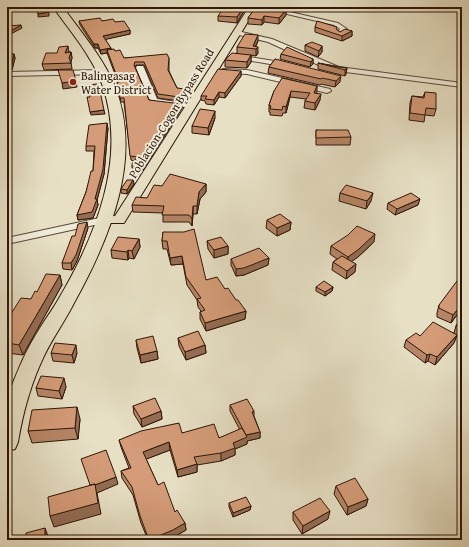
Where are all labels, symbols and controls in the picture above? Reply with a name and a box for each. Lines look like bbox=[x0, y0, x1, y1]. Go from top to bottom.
street label: Poblacion-Cogon Bypass Road bbox=[124, 44, 218, 181]
place label: Balingasag Water District bbox=[81, 67, 152, 98]
marker: Balingasag Water District bbox=[68, 77, 78, 87]

